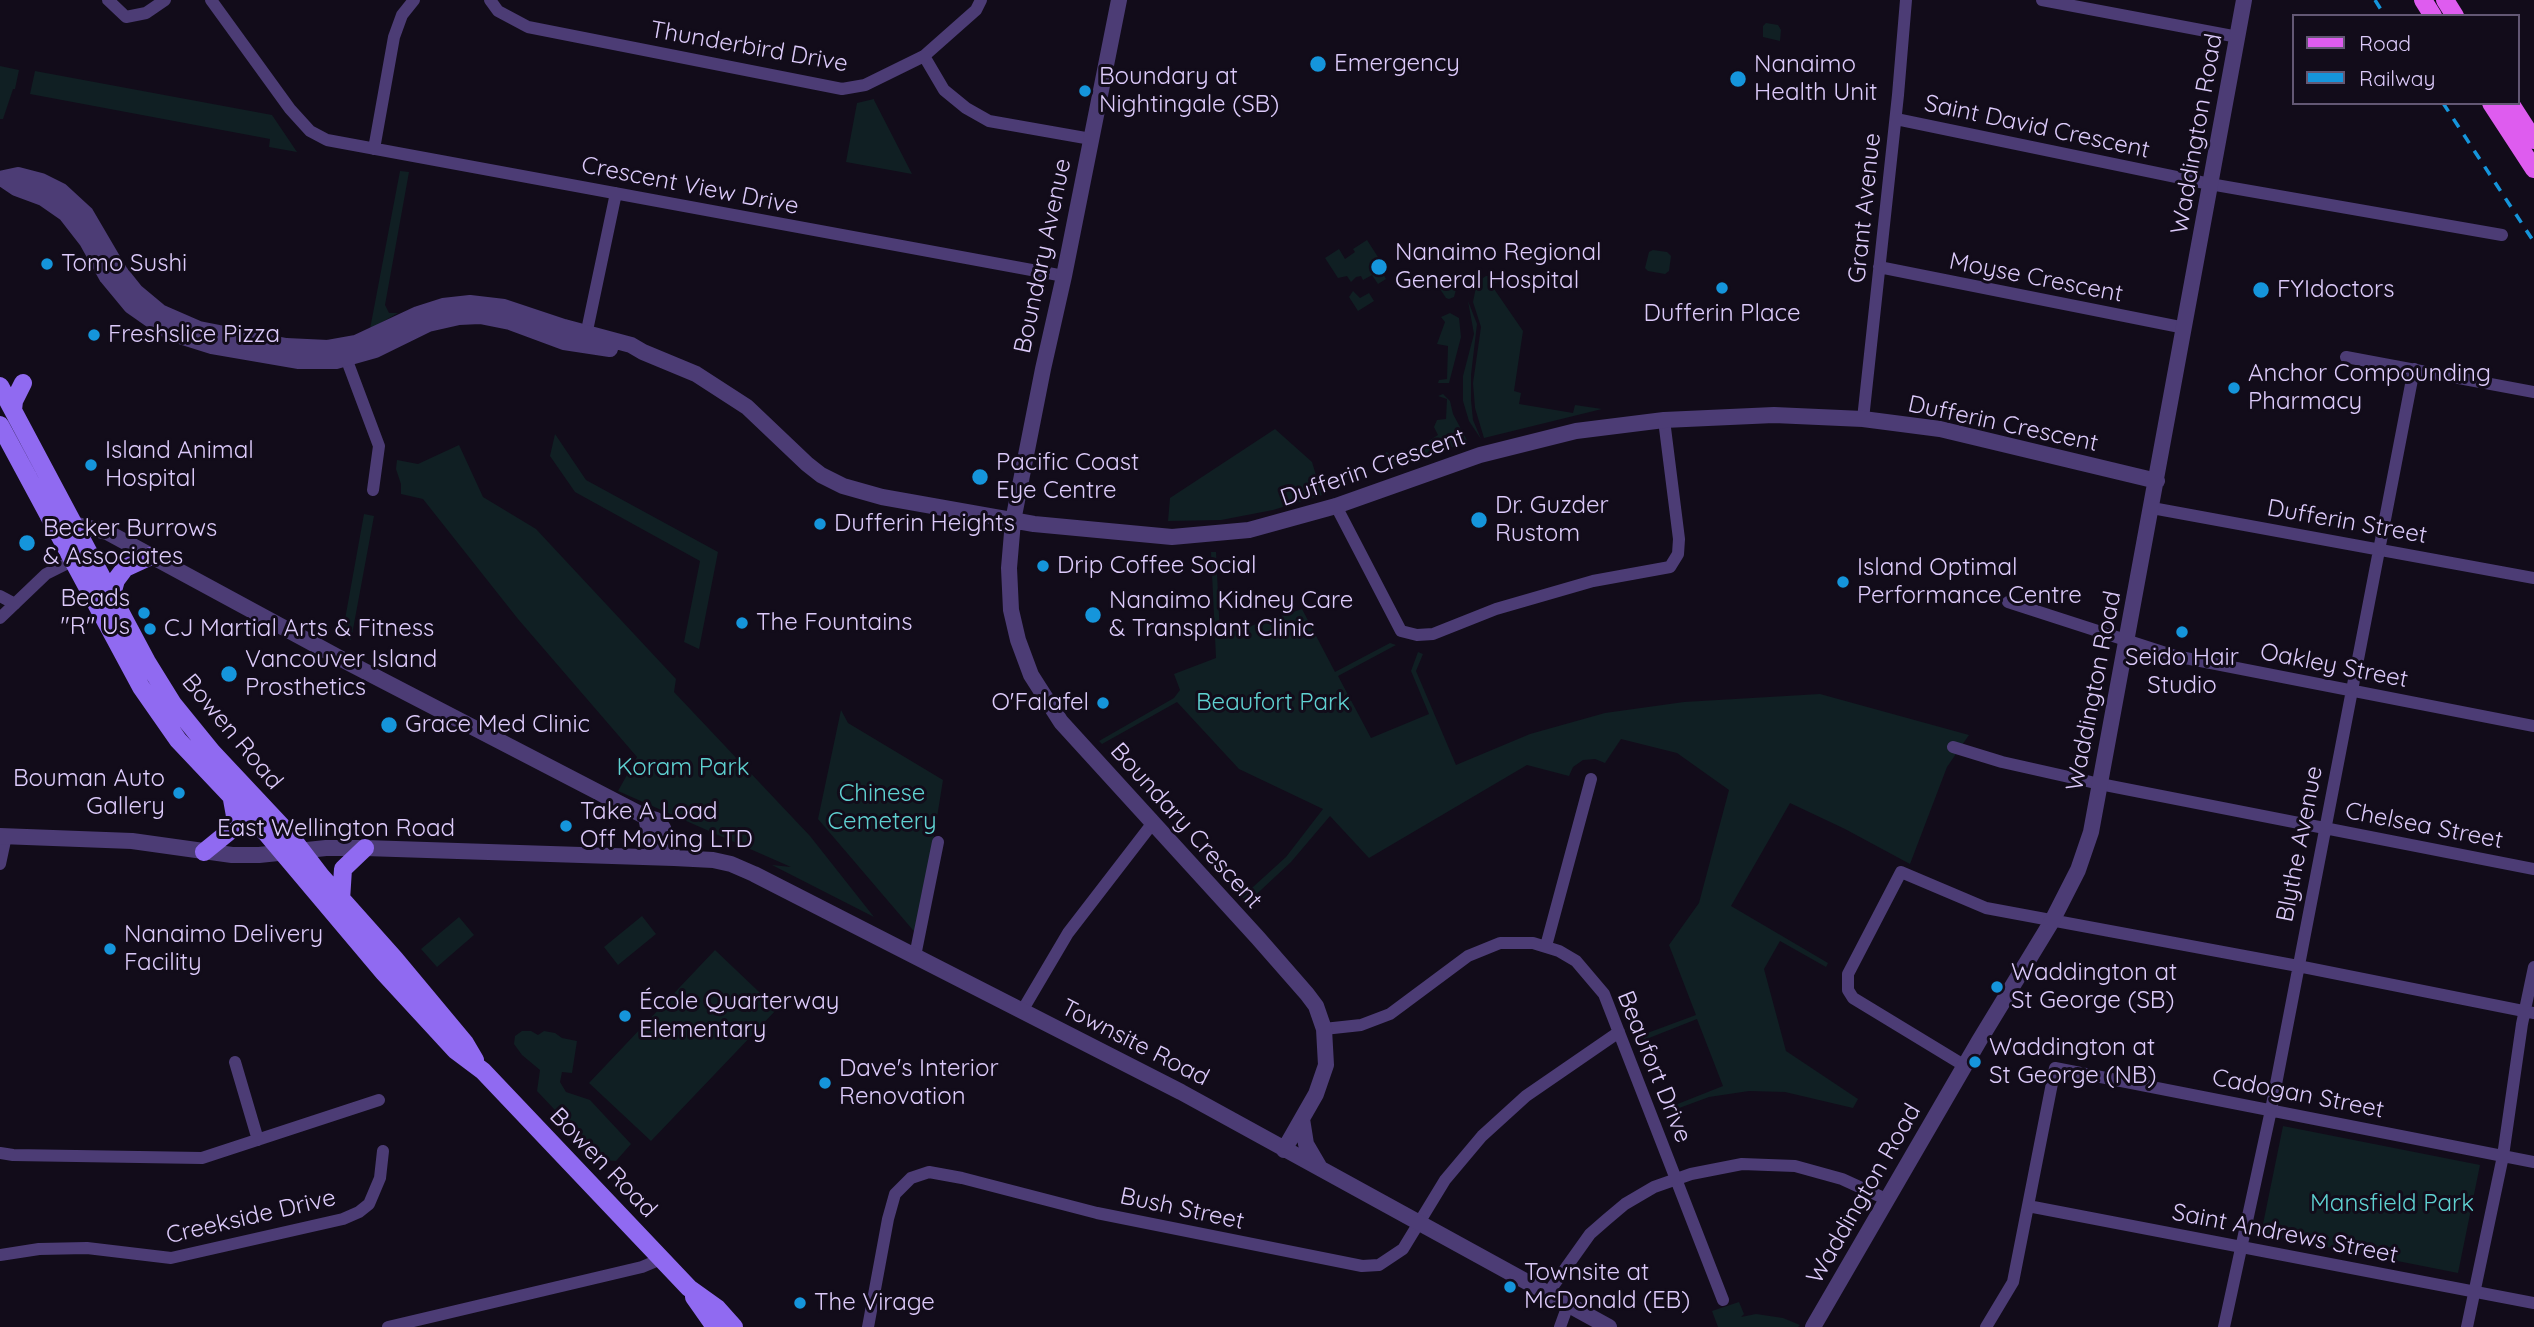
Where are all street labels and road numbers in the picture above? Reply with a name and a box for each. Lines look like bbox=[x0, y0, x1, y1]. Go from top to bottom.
street label: Thunderbird Drive bbox=[648, 15, 850, 79]
street label: Waddington Road bbox=[2165, 32, 2229, 236]
street label: Saint David Crescent bbox=[1922, 89, 2152, 165]
street label: Grant Avenue bbox=[1843, 131, 1887, 285]
street label: Crescent View Drive bbox=[579, 151, 801, 221]
street label: Boundary Avenue bbox=[1008, 156, 1078, 356]
street label: Moyse Crescent bbox=[1947, 247, 2125, 309]
street label: Dufferin Crescent bbox=[1905, 390, 2101, 458]
street label: Dufferin Crescent bbox=[1277, 423, 1469, 513]
street label: Dufferin Street bbox=[2265, 494, 2429, 550]
street label: Waddington Road bbox=[2060, 589, 2128, 793]
street label: Oakley Street bbox=[2258, 638, 2410, 694]
street label: Bowen Road bbox=[175, 668, 289, 796]
street label: Boundary Crescent bbox=[1104, 737, 1268, 915]
street label: Blythe Avenue bbox=[2271, 764, 2329, 924]
street label: Chelsea Street bbox=[2343, 797, 2505, 855]
street label: East Wellington Road bbox=[217, 815, 455, 843]
street label: Beaufort Drive bbox=[1610, 987, 1698, 1147]
street label: Townsite Road bbox=[1056, 993, 1214, 1093]
street label: Cadogan Street bbox=[2210, 1063, 2386, 1125]
street label: Waddington Road bbox=[1801, 1099, 1927, 1289]
street label: Bowen Road bbox=[543, 1102, 663, 1224]
street label: Bush Street bbox=[1117, 1182, 1247, 1236]
street label: Creekside Drive bbox=[163, 1184, 339, 1250]
street label: Saint Andrews Street bbox=[2170, 1198, 2400, 1270]

